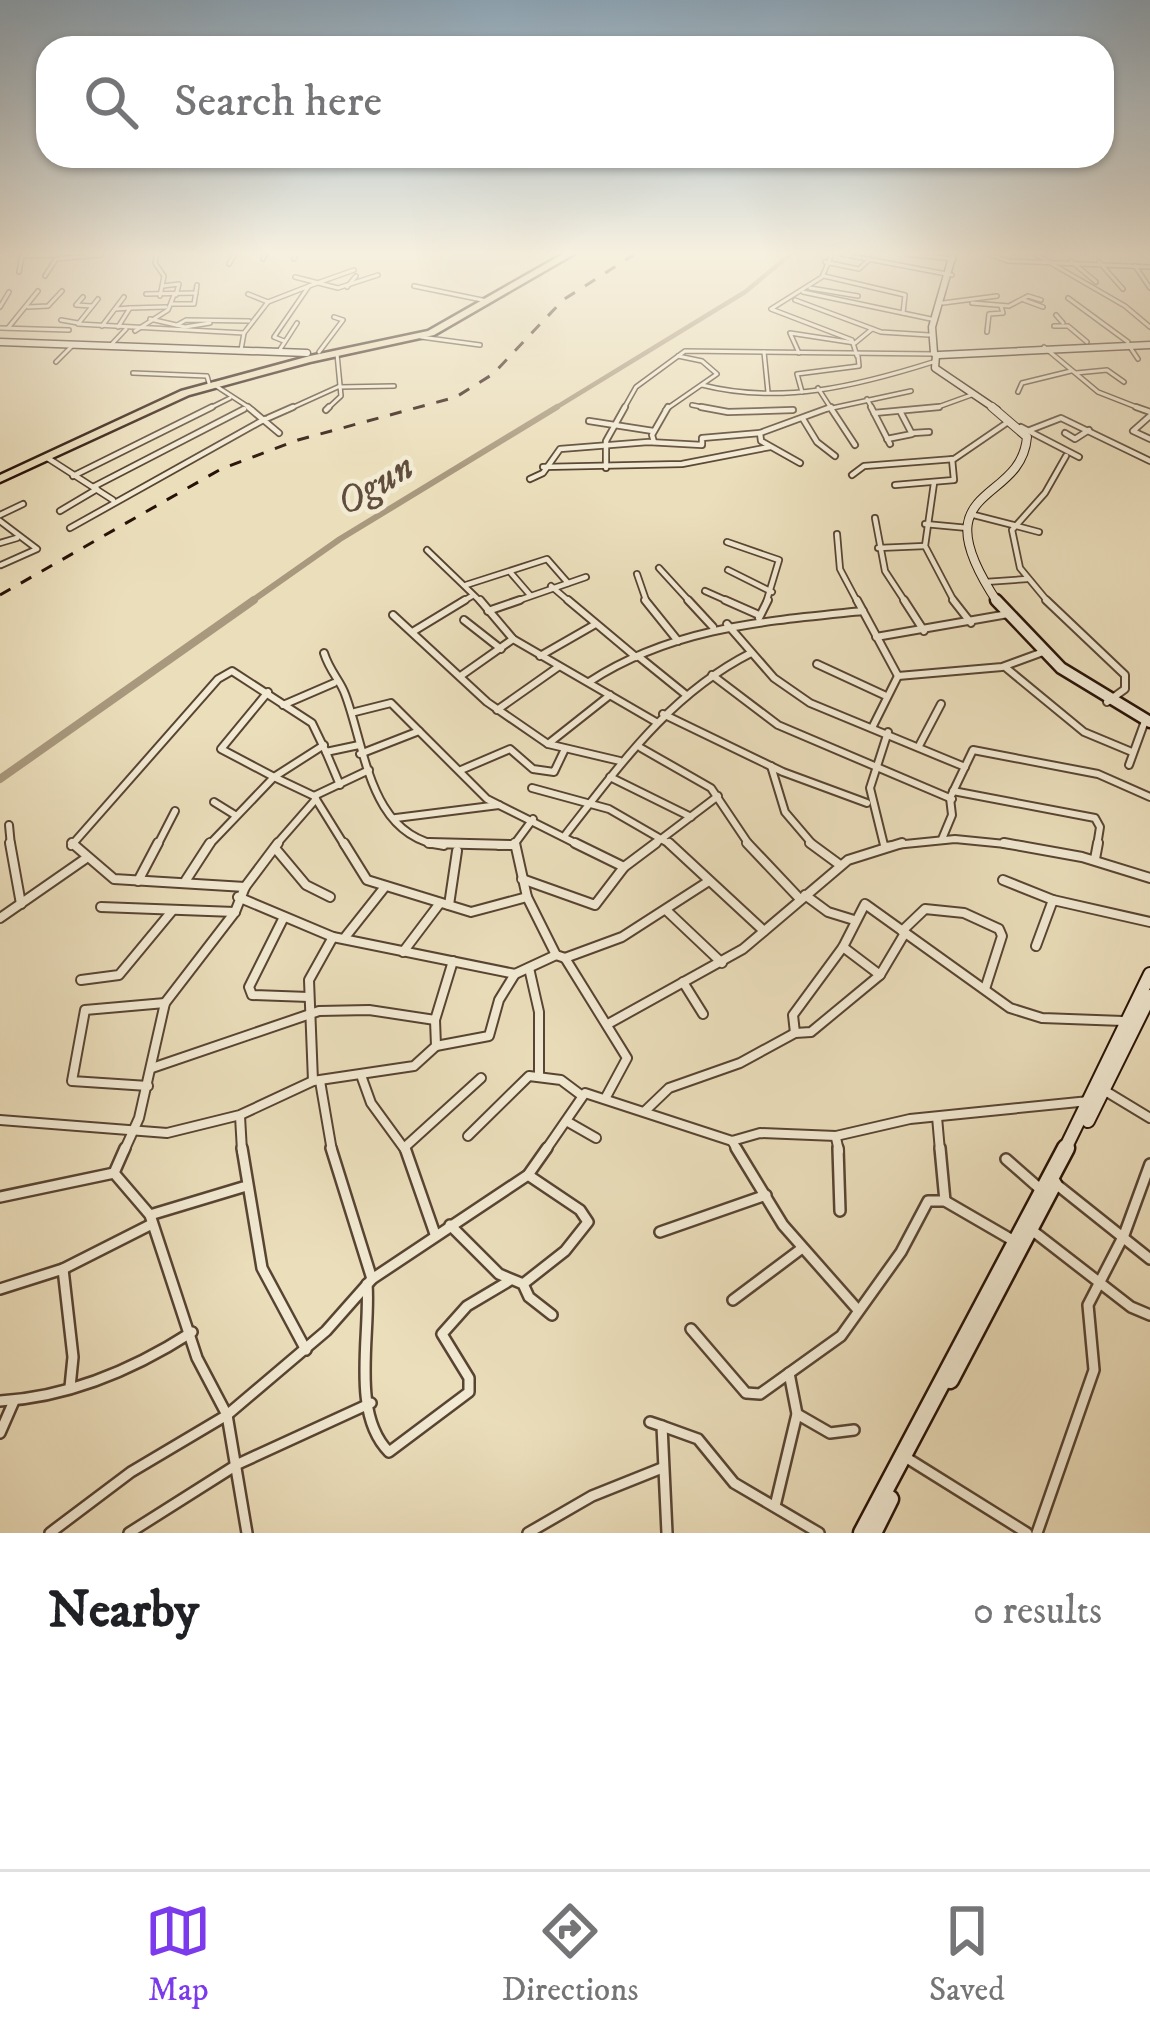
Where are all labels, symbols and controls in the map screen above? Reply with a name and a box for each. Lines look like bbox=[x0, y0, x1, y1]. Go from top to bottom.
search box bbox=[36, 36, 1114, 168]
icon: search bbox=[78, 69, 144, 135]
text: Search here bbox=[174, 74, 382, 130]
water label: Ogun bbox=[327, 443, 423, 527]
text: Nearby bbox=[48, 1579, 199, 1643]
text: 0 results bbox=[973, 1587, 1102, 1636]
tab: Map bbox=[145, 1898, 211, 2011]
tab: Directions bbox=[502, 1898, 638, 2011]
tab: Saved bbox=[929, 1898, 1005, 2011]

